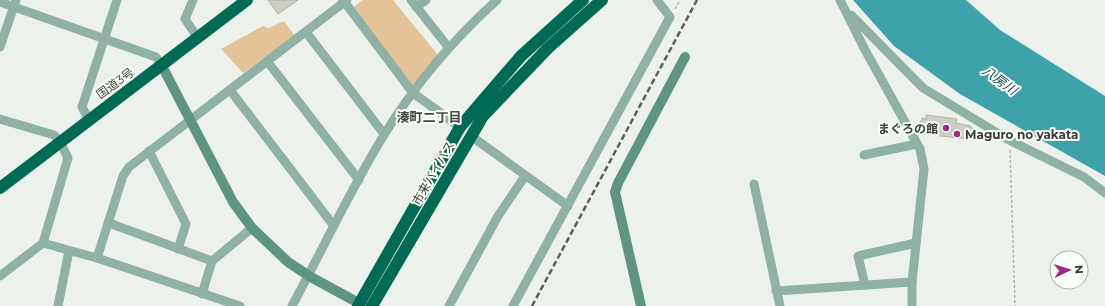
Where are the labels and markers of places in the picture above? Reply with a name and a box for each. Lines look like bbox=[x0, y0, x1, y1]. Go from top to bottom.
place label: まぐろの館 bbox=[878, 121, 938, 136]
marker: まぐろの館 bbox=[941, 123, 951, 133]
place label: Maguro no yakata bbox=[965, 127, 1078, 142]
marker: Maguro no yakata bbox=[952, 129, 962, 139]

